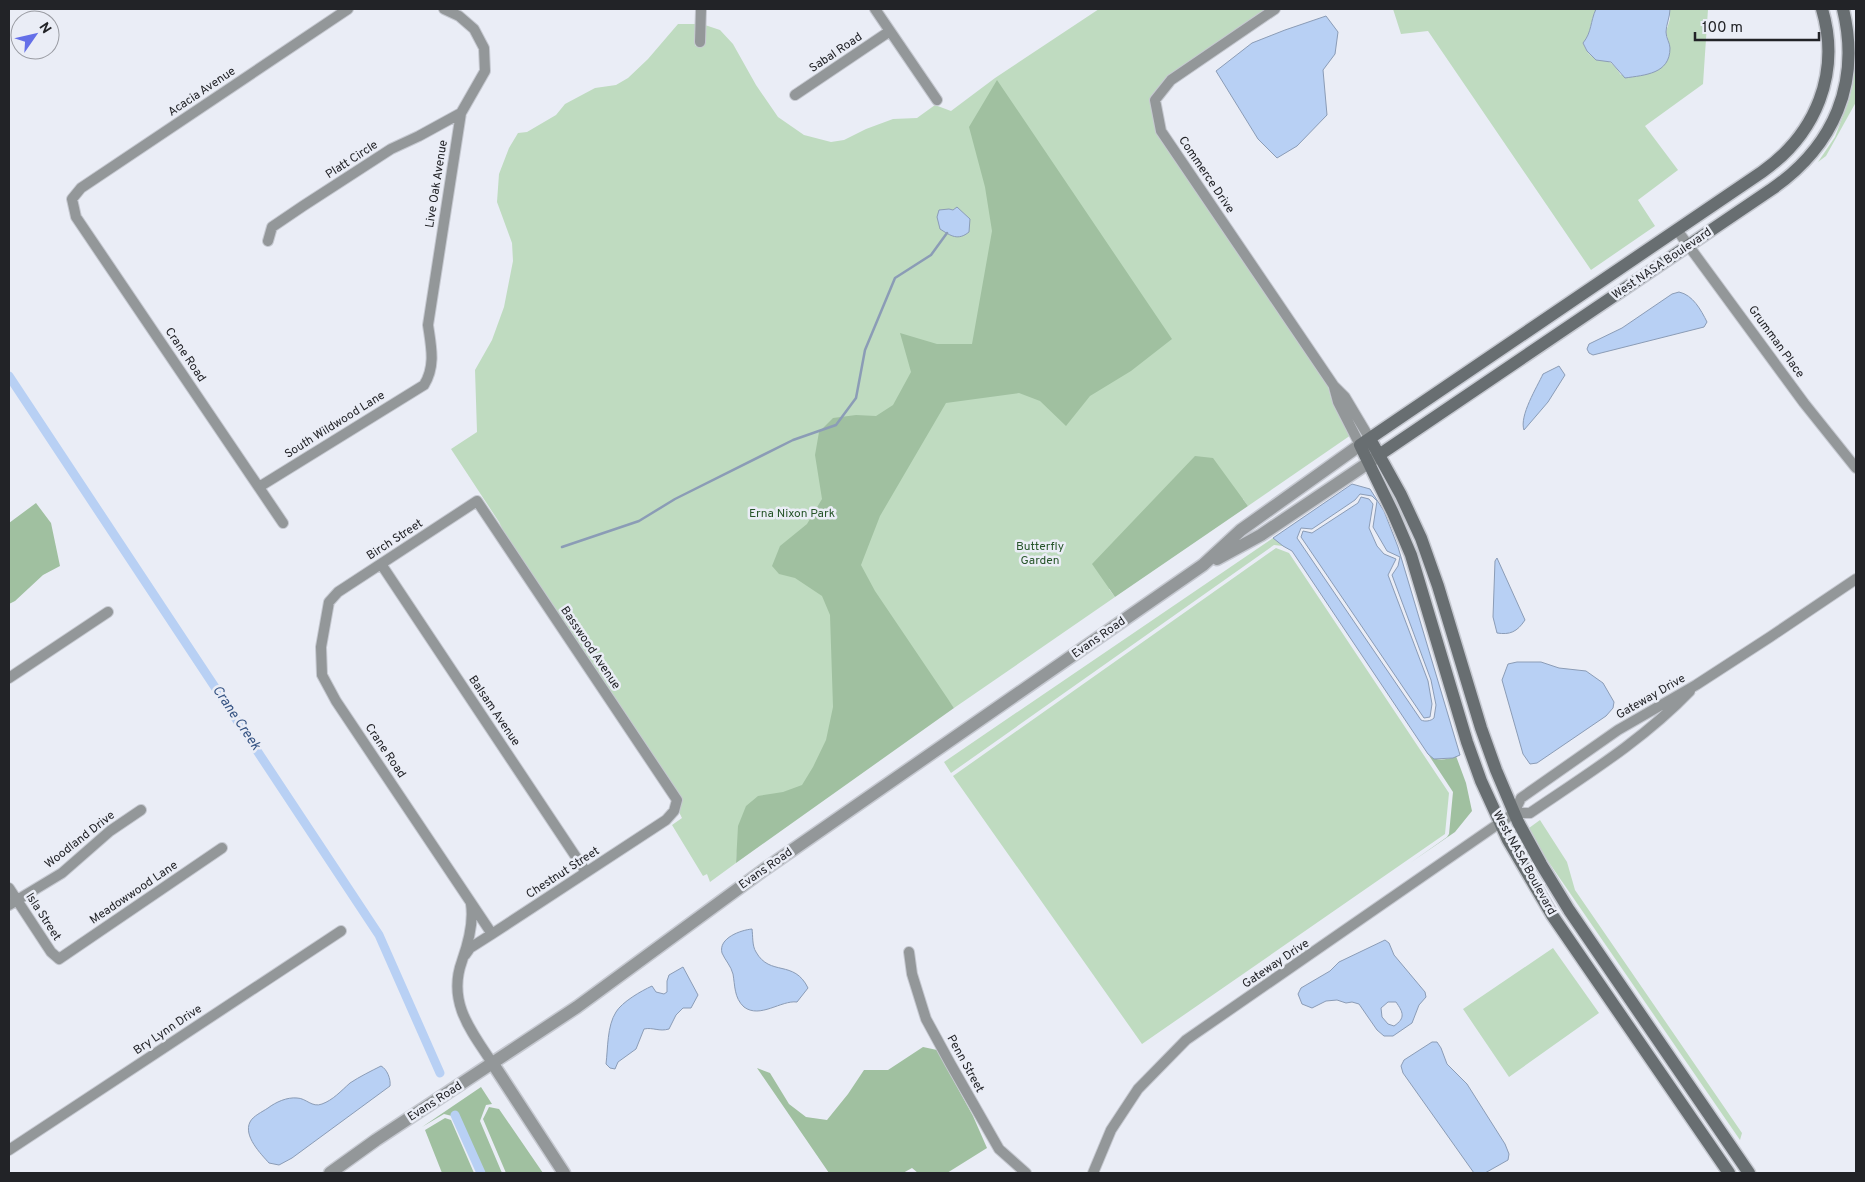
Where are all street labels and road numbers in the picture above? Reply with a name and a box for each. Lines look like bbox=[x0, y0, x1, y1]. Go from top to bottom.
street label: Sabal Road bbox=[806, 29, 866, 77]
street label: Acacia Avenue bbox=[165, 63, 239, 121]
street label: Commerce Drive bbox=[1174, 133, 1238, 217]
street label: Platt Circle bbox=[323, 137, 381, 183]
street label: Live Oak Avenue bbox=[422, 139, 452, 229]
street label: West NASA Boulevard bbox=[1609, 225, 1715, 303]
street label: Grumman Place bbox=[1744, 303, 1808, 381]
street label: Crane Road bbox=[161, 325, 209, 385]
street label: South Wildwood Lane bbox=[282, 388, 388, 462]
street label: Birch Street bbox=[364, 516, 426, 564]
street label: Basswood Avenue bbox=[556, 603, 624, 693]
street label: Evans Road bbox=[1069, 614, 1129, 662]
street label: Gateway Drive bbox=[1613, 671, 1689, 723]
street label: Balsam Avenue bbox=[464, 673, 524, 749]
street label: Crane Road bbox=[361, 721, 409, 781]
street label: Woodland Drive bbox=[42, 808, 118, 872]
street label: West NASA Boulevard bbox=[1489, 808, 1559, 918]
street label: Chestnut Street bbox=[523, 843, 603, 903]
street label: Evans Road bbox=[736, 845, 796, 893]
street label: Meadowwood Lane bbox=[87, 858, 181, 928]
street label: Isla Street bbox=[22, 890, 64, 944]
street label: Gateway Drive bbox=[1239, 936, 1313, 992]
street label: Bry Lynn Drive bbox=[131, 1001, 205, 1059]
street label: Penn Street bbox=[943, 1032, 987, 1096]
street label: Evans Road bbox=[405, 1078, 465, 1126]

